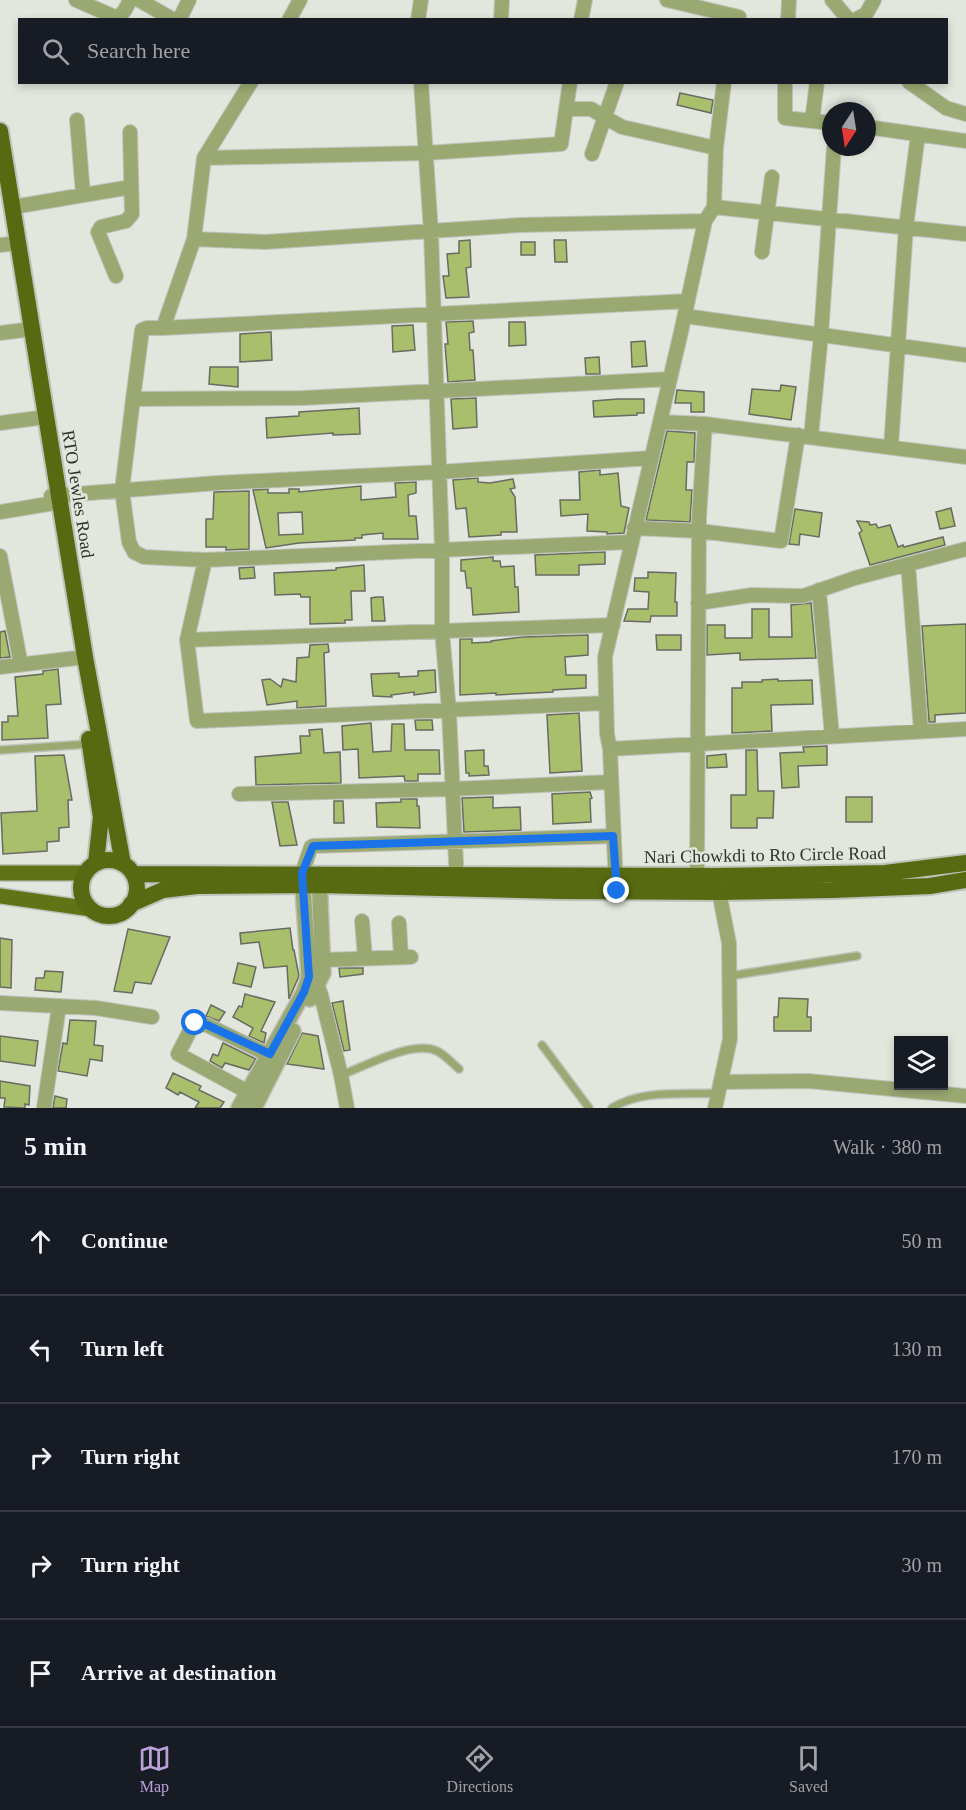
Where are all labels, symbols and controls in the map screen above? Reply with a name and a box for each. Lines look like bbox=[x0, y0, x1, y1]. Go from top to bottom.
search box bbox=[18, 18, 948, 84]
icon: search bbox=[39, 35, 72, 68]
text: Search here bbox=[87, 38, 190, 63]
north arrow bbox=[822, 102, 876, 156]
street label: RTO Jewles Road bbox=[58, 428, 98, 560]
street label: Nari Chowkdi to Rto Circle Road bbox=[644, 843, 886, 867]
route end bbox=[603, 877, 629, 903]
route start bbox=[181, 1009, 207, 1035]
map controls bbox=[894, 1036, 948, 1090]
button: layers bbox=[894, 1036, 948, 1090]
text: 5 min bbox=[24, 1132, 87, 1161]
text: Walk · 380 m bbox=[833, 1136, 942, 1158]
icon: ahead bbox=[24, 1225, 57, 1258]
text: Continue bbox=[81, 1228, 168, 1253]
text: 50 m bbox=[901, 1230, 942, 1252]
icon: left bbox=[24, 1333, 57, 1366]
text: Turn left bbox=[81, 1336, 164, 1361]
text: 130 m bbox=[891, 1338, 942, 1360]
icon: right bbox=[24, 1441, 57, 1474]
text: Turn right bbox=[81, 1444, 180, 1469]
text: 170 m bbox=[891, 1446, 942, 1468]
icon: right bbox=[24, 1549, 57, 1582]
text: Turn right bbox=[81, 1552, 180, 1577]
text: 30 m bbox=[901, 1554, 942, 1576]
icon: arrive bbox=[24, 1657, 57, 1690]
text: Arrive at destination bbox=[81, 1660, 277, 1685]
tab: Map bbox=[138, 1742, 171, 1796]
tab: Directions bbox=[447, 1742, 513, 1796]
tab: Saved bbox=[789, 1742, 828, 1796]

